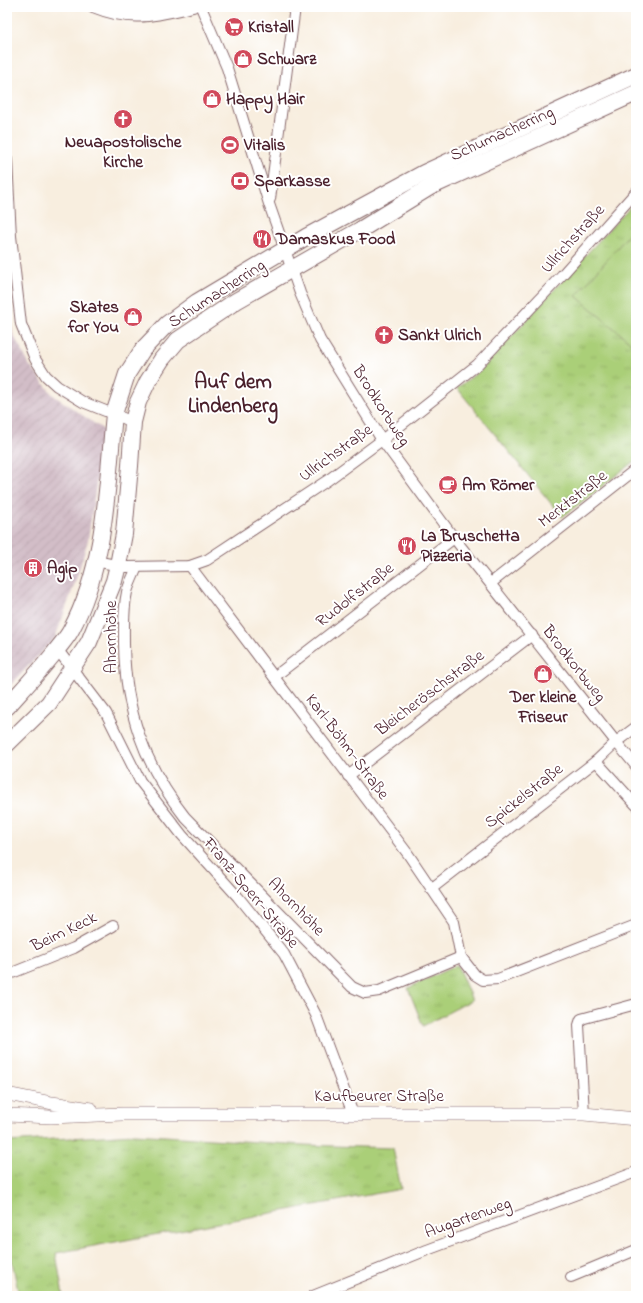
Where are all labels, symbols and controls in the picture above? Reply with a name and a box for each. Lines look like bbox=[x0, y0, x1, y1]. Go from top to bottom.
place label: Kristall bbox=[248, 15, 294, 40]
supermarket icon: Kristall bbox=[223, 16, 245, 38]
place label: Schwarz bbox=[257, 47, 317, 72]
shop icon: Schwarz bbox=[232, 48, 254, 70]
place label: Happy Hair bbox=[226, 87, 305, 114]
shop icon: Happy Hair bbox=[201, 88, 223, 110]
street label: Schumacherring bbox=[446, 100, 559, 170]
church icon: Neuapostolische Kirche bbox=[112, 108, 134, 130]
place label: Neuapostolische Kirche bbox=[65, 130, 183, 175]
place label: Vitalis bbox=[243, 133, 286, 158]
sports icon: Vitalis bbox=[219, 134, 241, 156]
place label: Sparkasse bbox=[254, 169, 332, 194]
bank icon: Sparkasse bbox=[229, 170, 251, 192]
street label: Ullrichstraße bbox=[535, 198, 611, 279]
place label: Damaskus Food bbox=[275, 227, 396, 252]
restaurant icon: Damaskus Food bbox=[251, 228, 273, 250]
street label: Schumacherring bbox=[163, 253, 272, 337]
place label: Skates for You bbox=[67, 295, 119, 340]
shop icon: Skates for You bbox=[122, 306, 144, 328]
place label: Sankt Ulrich bbox=[398, 323, 481, 348]
church icon: Sankt Ulrich bbox=[373, 324, 395, 346]
street label: Brodkorbweg bbox=[343, 360, 417, 453]
district label: Auf dem Lindenberg bbox=[188, 368, 278, 424]
street label: Ullrichstraße bbox=[294, 417, 378, 488]
street label: Merktstraße bbox=[533, 464, 613, 534]
place label: Am Römer bbox=[462, 473, 535, 498]
cafe icon: Am Römer bbox=[437, 474, 459, 496]
place label: La Bruschetta Pizzeria bbox=[421, 524, 520, 569]
restaurant icon: La Bruschetta Pizzeria bbox=[396, 535, 418, 557]
place label: Agip bbox=[47, 556, 77, 583]
street label: Rudolfstraße bbox=[311, 556, 400, 633]
building icon: Agip bbox=[22, 557, 44, 579]
street label: Ahornhöhe bbox=[99, 600, 124, 674]
street label: Brodkorbweg bbox=[534, 619, 612, 709]
street label: Bleicheröschstraße bbox=[369, 643, 490, 743]
shop icon: Der kleine Friseur bbox=[532, 663, 554, 685]
place label: Der kleine Friseur bbox=[509, 685, 578, 730]
street label: Karl-Böhm-Straße bbox=[299, 689, 395, 806]
street label: Spickelstraße bbox=[479, 757, 569, 835]
street label: Franz-Sperr-Straße bbox=[196, 831, 305, 954]
street label: Ahornhöhe bbox=[262, 872, 331, 942]
street label: Beim Keck bbox=[26, 905, 102, 959]
street label: Kaufbeurer Straße bbox=[314, 1084, 444, 1109]
street label: Augartenweg bbox=[421, 1191, 515, 1247]

